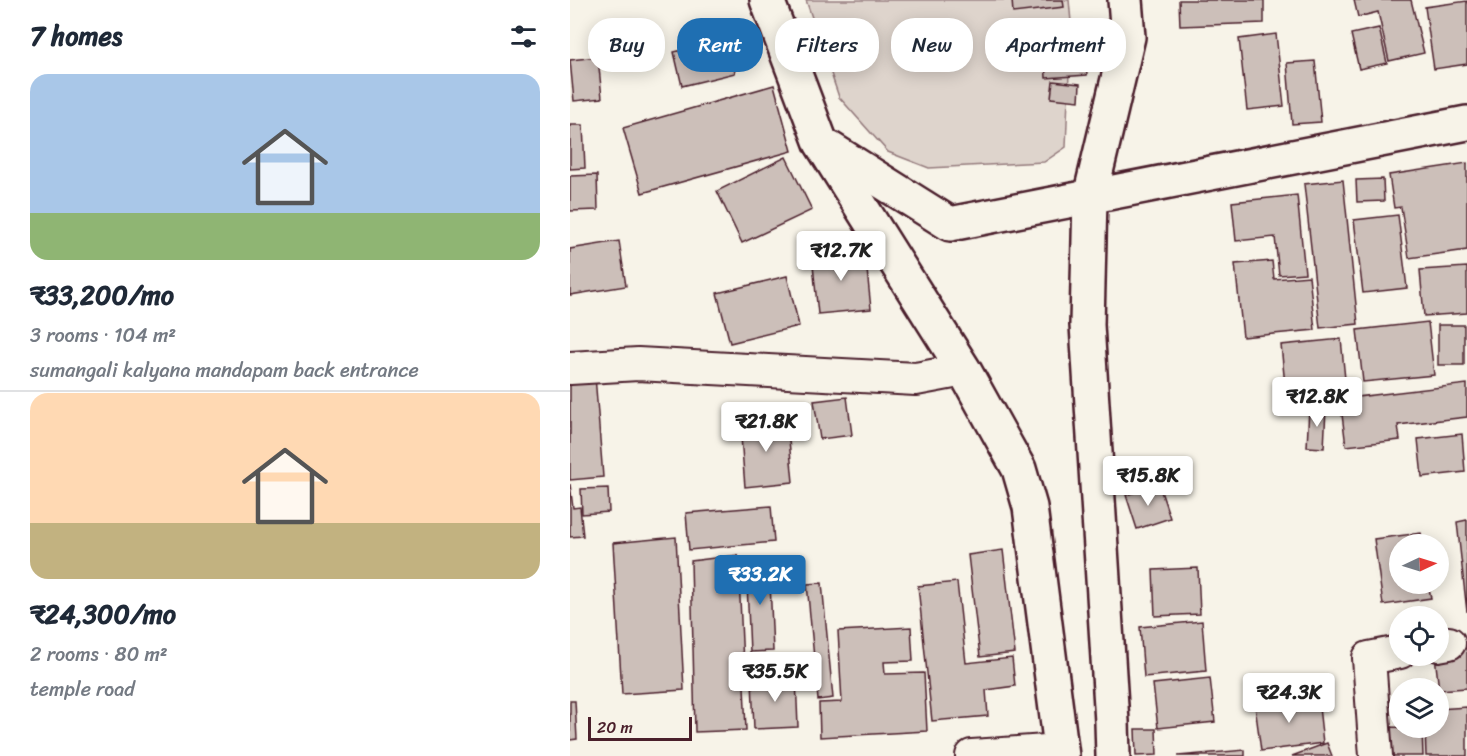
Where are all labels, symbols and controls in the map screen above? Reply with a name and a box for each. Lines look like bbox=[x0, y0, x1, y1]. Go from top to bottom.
text: 7 homes bbox=[30, 13, 122, 59]
chip: Buy bbox=[588, 18, 665, 72]
chip: Rent bbox=[677, 18, 763, 72]
chip: Filters bbox=[775, 18, 879, 72]
chip: New bbox=[891, 18, 973, 72]
chip: Apartment bbox=[985, 18, 1126, 72]
icon: filters bbox=[507, 20, 540, 53]
icon: home bbox=[231, 113, 339, 221]
pin: ₹12.7K bbox=[792, 231, 890, 282]
text: ₹12.7K bbox=[811, 233, 871, 268]
text: ₹33,200/mo bbox=[30, 272, 174, 318]
text: 3 rooms · 104 m² bbox=[30, 318, 176, 353]
text: sumangali kalyana mandapam back entrance bbox=[30, 353, 419, 388]
pin: ₹12.8K bbox=[1268, 377, 1366, 428]
text: ₹12.8K bbox=[1286, 379, 1348, 414]
pin: ₹21.8K bbox=[717, 402, 815, 453]
text: ₹21.8K bbox=[735, 404, 797, 439]
icon: home bbox=[231, 432, 339, 540]
pin: ₹15.8K bbox=[1099, 456, 1197, 507]
text: ₹15.8K bbox=[1117, 458, 1179, 493]
north arrow bbox=[1389, 534, 1449, 594]
map controls bbox=[1389, 534, 1449, 738]
pin: ₹33.2K bbox=[711, 555, 809, 606]
text: ₹33.2K bbox=[729, 557, 791, 592]
text: ₹24,300/mo bbox=[30, 591, 176, 637]
button: locate bbox=[1389, 606, 1449, 666]
text: 2 rooms · 80 m² bbox=[30, 637, 168, 672]
pin: ₹35.5K bbox=[726, 652, 824, 703]
text: ₹35.5K bbox=[743, 654, 807, 689]
text: temple road bbox=[30, 672, 135, 707]
pin: ₹24.3K bbox=[1240, 673, 1338, 724]
text: ₹24.3K bbox=[1257, 675, 1321, 710]
button: layers bbox=[1389, 678, 1449, 738]
text: 20 m bbox=[597, 713, 633, 742]
scale bar bbox=[588, 714, 692, 742]

